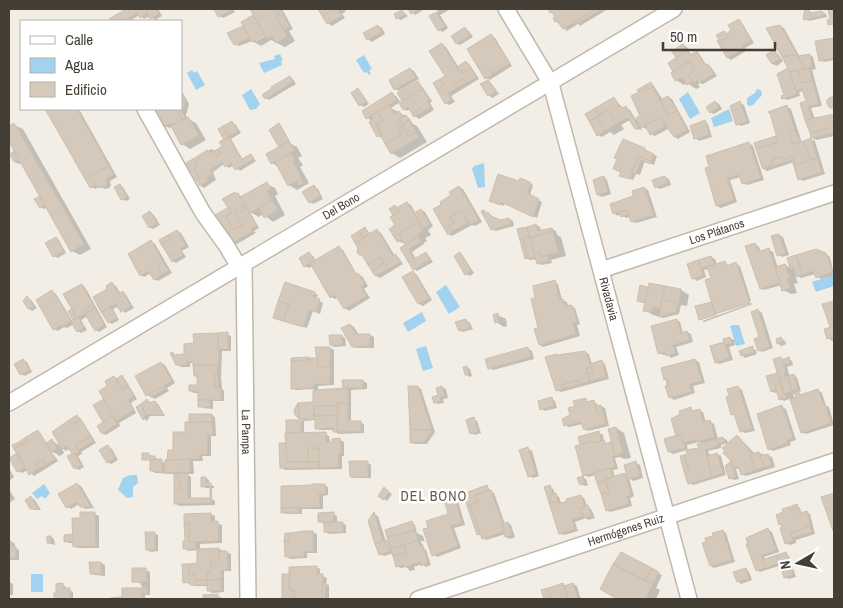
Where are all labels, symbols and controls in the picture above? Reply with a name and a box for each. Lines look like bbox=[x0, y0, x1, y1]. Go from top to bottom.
legend bbox=[20, 20, 182, 110]
scale bar bbox=[663, 20, 776, 52]
text: 50 m bbox=[670, 26, 697, 47]
text: Calle bbox=[65, 29, 93, 50]
text: Agua bbox=[64, 54, 94, 75]
text: Edificio bbox=[65, 79, 107, 100]
street label: Del Bono bbox=[320, 189, 363, 223]
street label: Los Plátanos bbox=[687, 215, 746, 248]
street label: Rivadavia bbox=[595, 275, 622, 323]
street label: La Pampa bbox=[238, 409, 254, 455]
district label: DEL BONO bbox=[401, 487, 467, 505]
street label: Hermógenes Ruiz bbox=[586, 510, 666, 550]
north arrow bbox=[773, 538, 823, 588]
text: N bbox=[776, 560, 795, 571]

